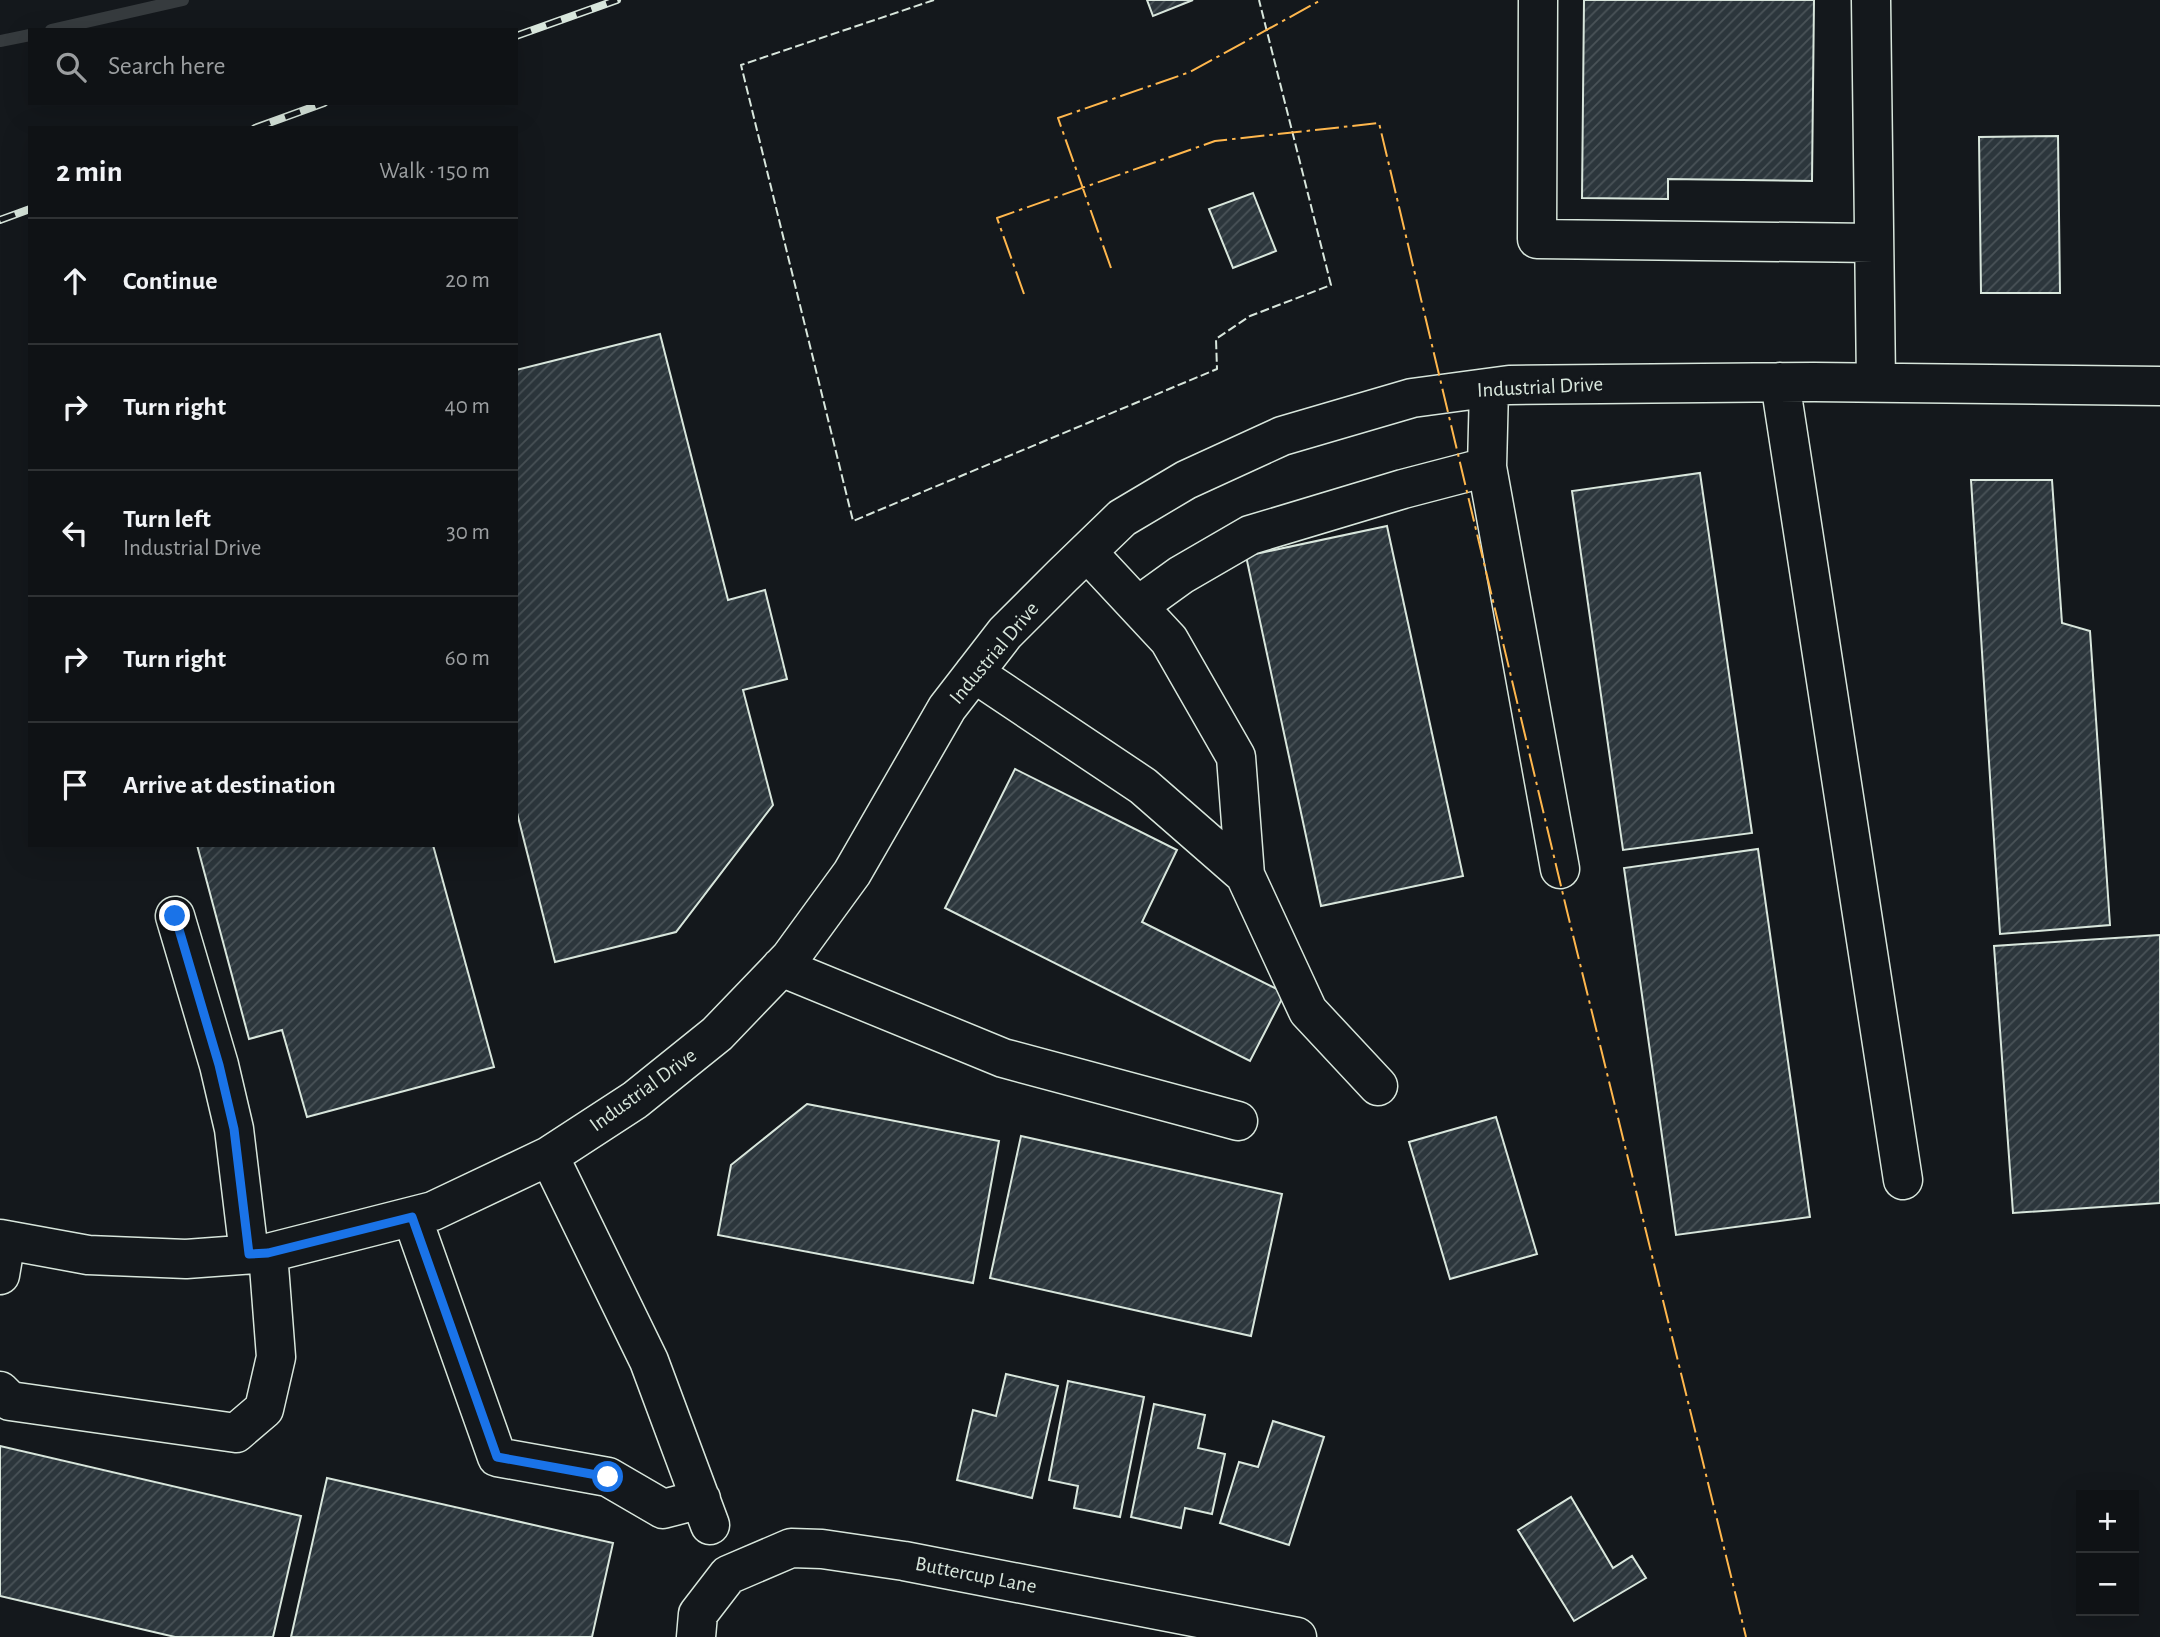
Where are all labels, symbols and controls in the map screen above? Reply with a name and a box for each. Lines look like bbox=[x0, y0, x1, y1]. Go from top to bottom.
search box bbox=[28, 28, 518, 105]
icon: search bbox=[52, 48, 90, 86]
text: Search here bbox=[108, 53, 226, 79]
text: 2 min bbox=[56, 157, 123, 187]
text: Walk · 150 m bbox=[379, 160, 490, 183]
icon: ahead bbox=[56, 262, 94, 300]
text: Continue bbox=[123, 268, 218, 294]
text: 20 m bbox=[445, 269, 490, 292]
street label: Industrial Drive bbox=[1476, 373, 1604, 401]
icon: right bbox=[56, 388, 94, 426]
text: Turn right bbox=[123, 394, 226, 420]
text: 40 m bbox=[445, 395, 490, 418]
text: Turn left bbox=[123, 506, 211, 532]
icon: left bbox=[56, 514, 94, 552]
text: 30 m bbox=[446, 521, 490, 544]
text: Industrial Drive bbox=[123, 537, 261, 560]
street label: Industrial Drive bbox=[945, 598, 1043, 708]
icon: right bbox=[56, 640, 94, 678]
text: Turn right bbox=[123, 646, 226, 672]
text: 60 m bbox=[445, 647, 490, 670]
icon: arrive bbox=[56, 766, 94, 804]
text: Arrive at destination bbox=[123, 772, 336, 798]
route end bbox=[159, 900, 190, 931]
street label: Industrial Drive bbox=[586, 1044, 700, 1136]
route start bbox=[592, 1461, 623, 1492]
map controls bbox=[2076, 1490, 2139, 1616]
button: + bbox=[2076, 1490, 2139, 1553]
street label: Buttercup Lane bbox=[914, 1553, 1038, 1597]
button: − bbox=[2076, 1553, 2139, 1616]

